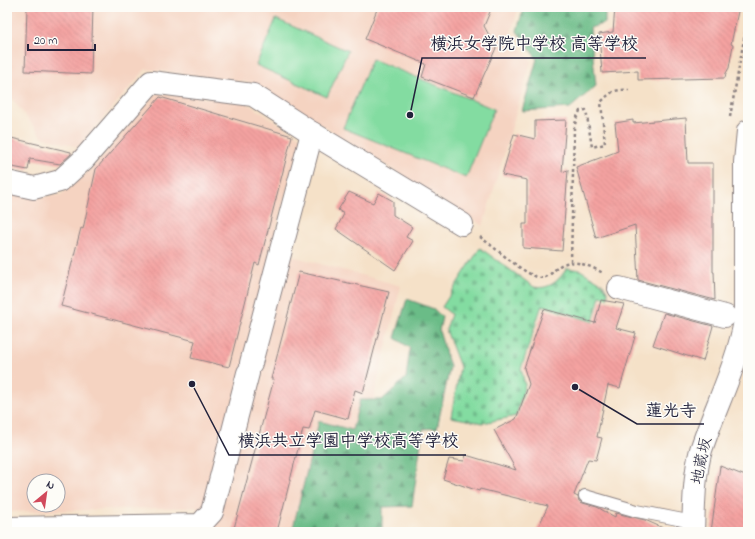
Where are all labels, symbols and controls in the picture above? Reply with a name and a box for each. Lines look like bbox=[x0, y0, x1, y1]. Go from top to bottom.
scale bar bbox=[28, 26, 95, 52]
callout: 横浜女学院中学校 高等学校 bbox=[422, 29, 646, 58]
text: 20 m bbox=[34, 32, 57, 50]
text: 横浜女学院中学校 高等学校 bbox=[430, 32, 638, 57]
callout: 蓮光寺 bbox=[637, 395, 704, 424]
text: 蓮光寺 bbox=[646, 399, 697, 424]
callout: 横浜共立学園中学校高等学校 bbox=[229, 426, 466, 455]
text: 横浜共立学園中学校高等学校 bbox=[238, 429, 459, 454]
street label: 地蔵坂 bbox=[685, 435, 719, 487]
north arrow bbox=[26, 473, 66, 513]
text: N bbox=[43, 476, 57, 494]

